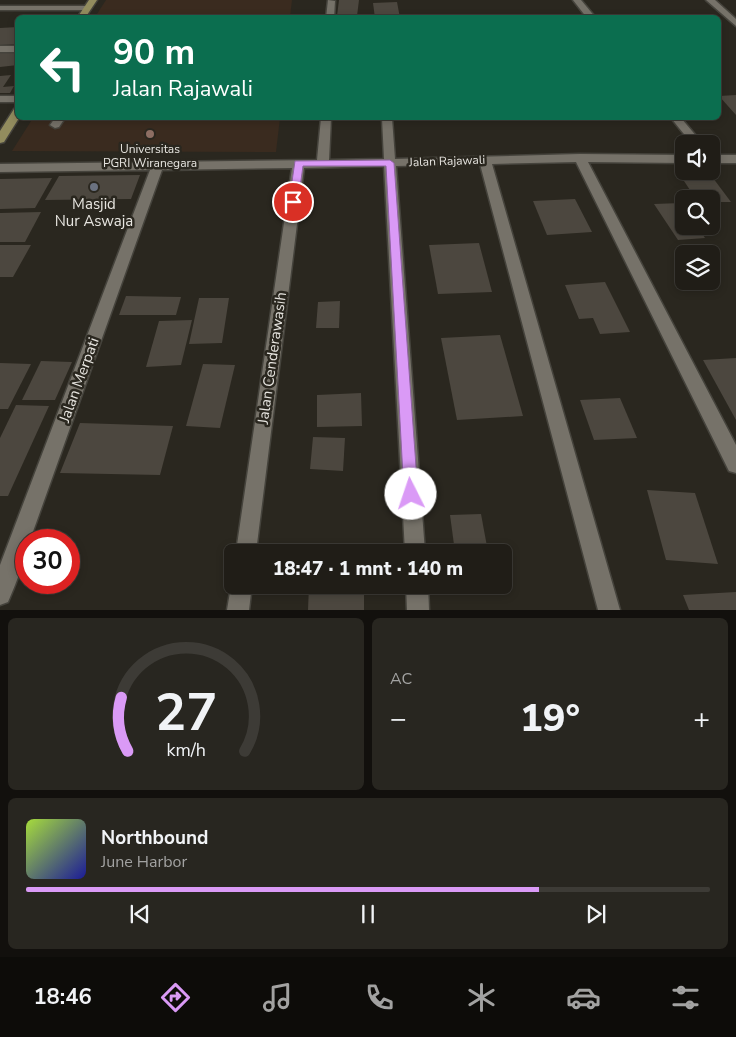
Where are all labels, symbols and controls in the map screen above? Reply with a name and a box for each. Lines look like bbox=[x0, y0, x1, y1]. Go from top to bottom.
text: 90 m bbox=[113, 29, 195, 76]
icon: left bbox=[30, 35, 95, 100]
text: Jalan Rajawali bbox=[113, 74, 253, 104]
marker: Universitas PGRI Wiranegara bbox=[144, 128, 156, 140]
map controls bbox=[675, 135, 720, 290]
button: sound bbox=[675, 135, 720, 180]
place label: Universitas PGRI Wiranegara bbox=[103, 141, 197, 171]
street label: Jalan Rajawali bbox=[408, 152, 485, 170]
marker: Masjid Nur Aswaja bbox=[88, 181, 100, 193]
pin bbox=[272, 181, 314, 223]
icon: arrive bbox=[279, 188, 307, 216]
button: search bbox=[675, 190, 720, 235]
place label: Masjid Nur Aswaja bbox=[55, 194, 133, 231]
button: layers bbox=[675, 245, 720, 290]
street label: Jalan Cenderawasih bbox=[253, 291, 291, 426]
street label: Jalan Merpati bbox=[54, 335, 104, 426]
position arrow bbox=[384, 467, 436, 519]
speed limit sign: 30 bbox=[15, 529, 80, 594]
text: 18:47 · 1 mnt · 140 m bbox=[273, 556, 463, 582]
text: AC bbox=[390, 668, 412, 690]
text: 27 bbox=[155, 677, 217, 748]
text: 19° bbox=[520, 693, 580, 744]
text: − bbox=[390, 700, 407, 738]
text: + bbox=[693, 700, 710, 738]
text: km/h bbox=[166, 738, 206, 762]
text: Northbound bbox=[101, 825, 208, 851]
text: June Harbor bbox=[101, 851, 187, 873]
icon: previous bbox=[126, 900, 154, 928]
icon: pause bbox=[354, 900, 382, 928]
icon: next bbox=[582, 900, 610, 928]
icon: directions bbox=[158, 980, 193, 1015]
icon: music bbox=[260, 980, 295, 1015]
icon: phone bbox=[362, 980, 397, 1015]
icon: climate bbox=[464, 980, 499, 1015]
icon: car bbox=[566, 980, 601, 1015]
icon: filters bbox=[668, 980, 703, 1015]
text: 18:46 bbox=[33, 982, 92, 1012]

